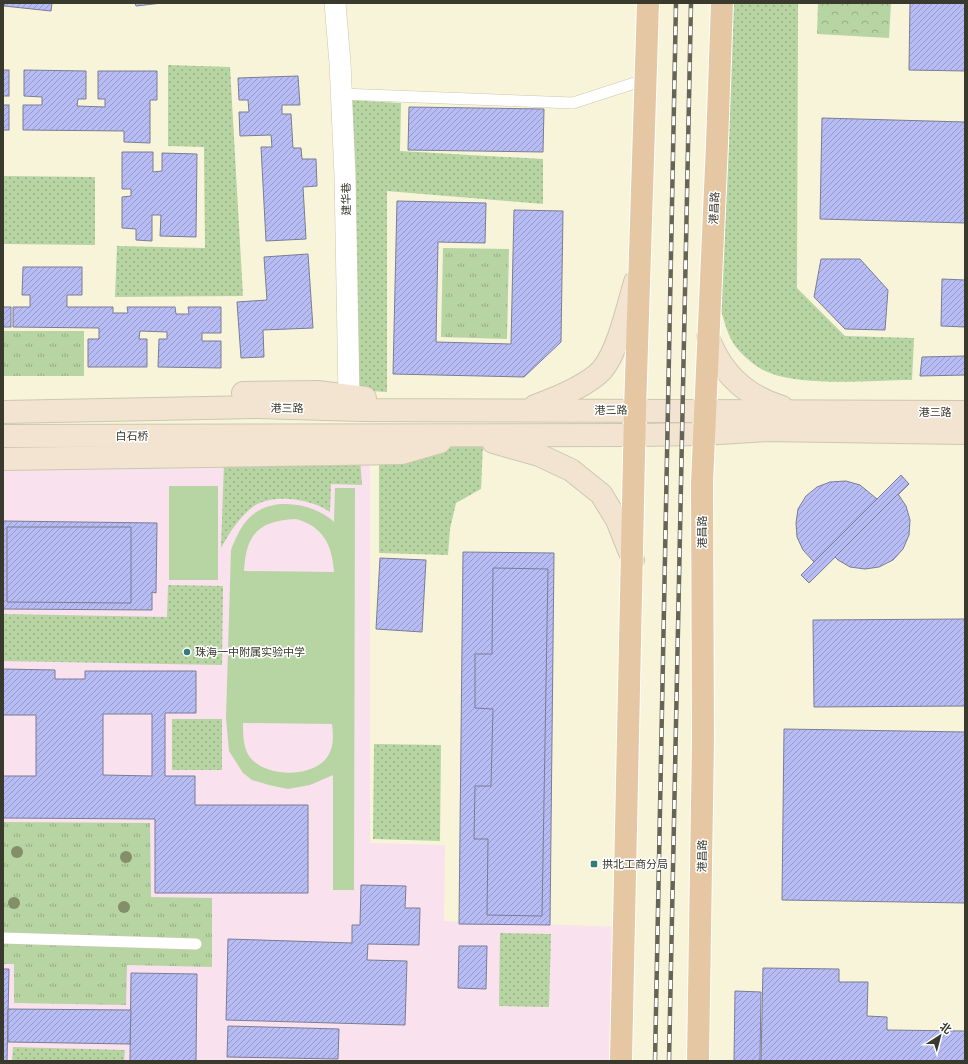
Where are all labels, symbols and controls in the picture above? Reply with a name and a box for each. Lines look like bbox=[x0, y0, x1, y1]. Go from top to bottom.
street label: 建华巷 bbox=[339, 182, 353, 216]
street label: 港昌路 bbox=[706, 191, 722, 225]
street label: 港三路 bbox=[270, 401, 304, 415]
street label: 港三路 bbox=[594, 403, 628, 417]
street label: 港三路 bbox=[919, 405, 952, 419]
street label: 白石桥 bbox=[116, 429, 149, 443]
street label: 港昌路 bbox=[695, 516, 709, 549]
place label: 珠海一中附属实验中学 bbox=[195, 645, 305, 659]
marker: 珠海一中附属实验中学 bbox=[182, 647, 192, 657]
street label: 港昌路 bbox=[695, 839, 709, 873]
place label: 拱北工商分局 bbox=[602, 857, 668, 871]
marker: 拱北工商分局 bbox=[589, 859, 599, 869]
north arrow bbox=[920, 1016, 960, 1056]
text: 北 bbox=[937, 1019, 954, 1037]

